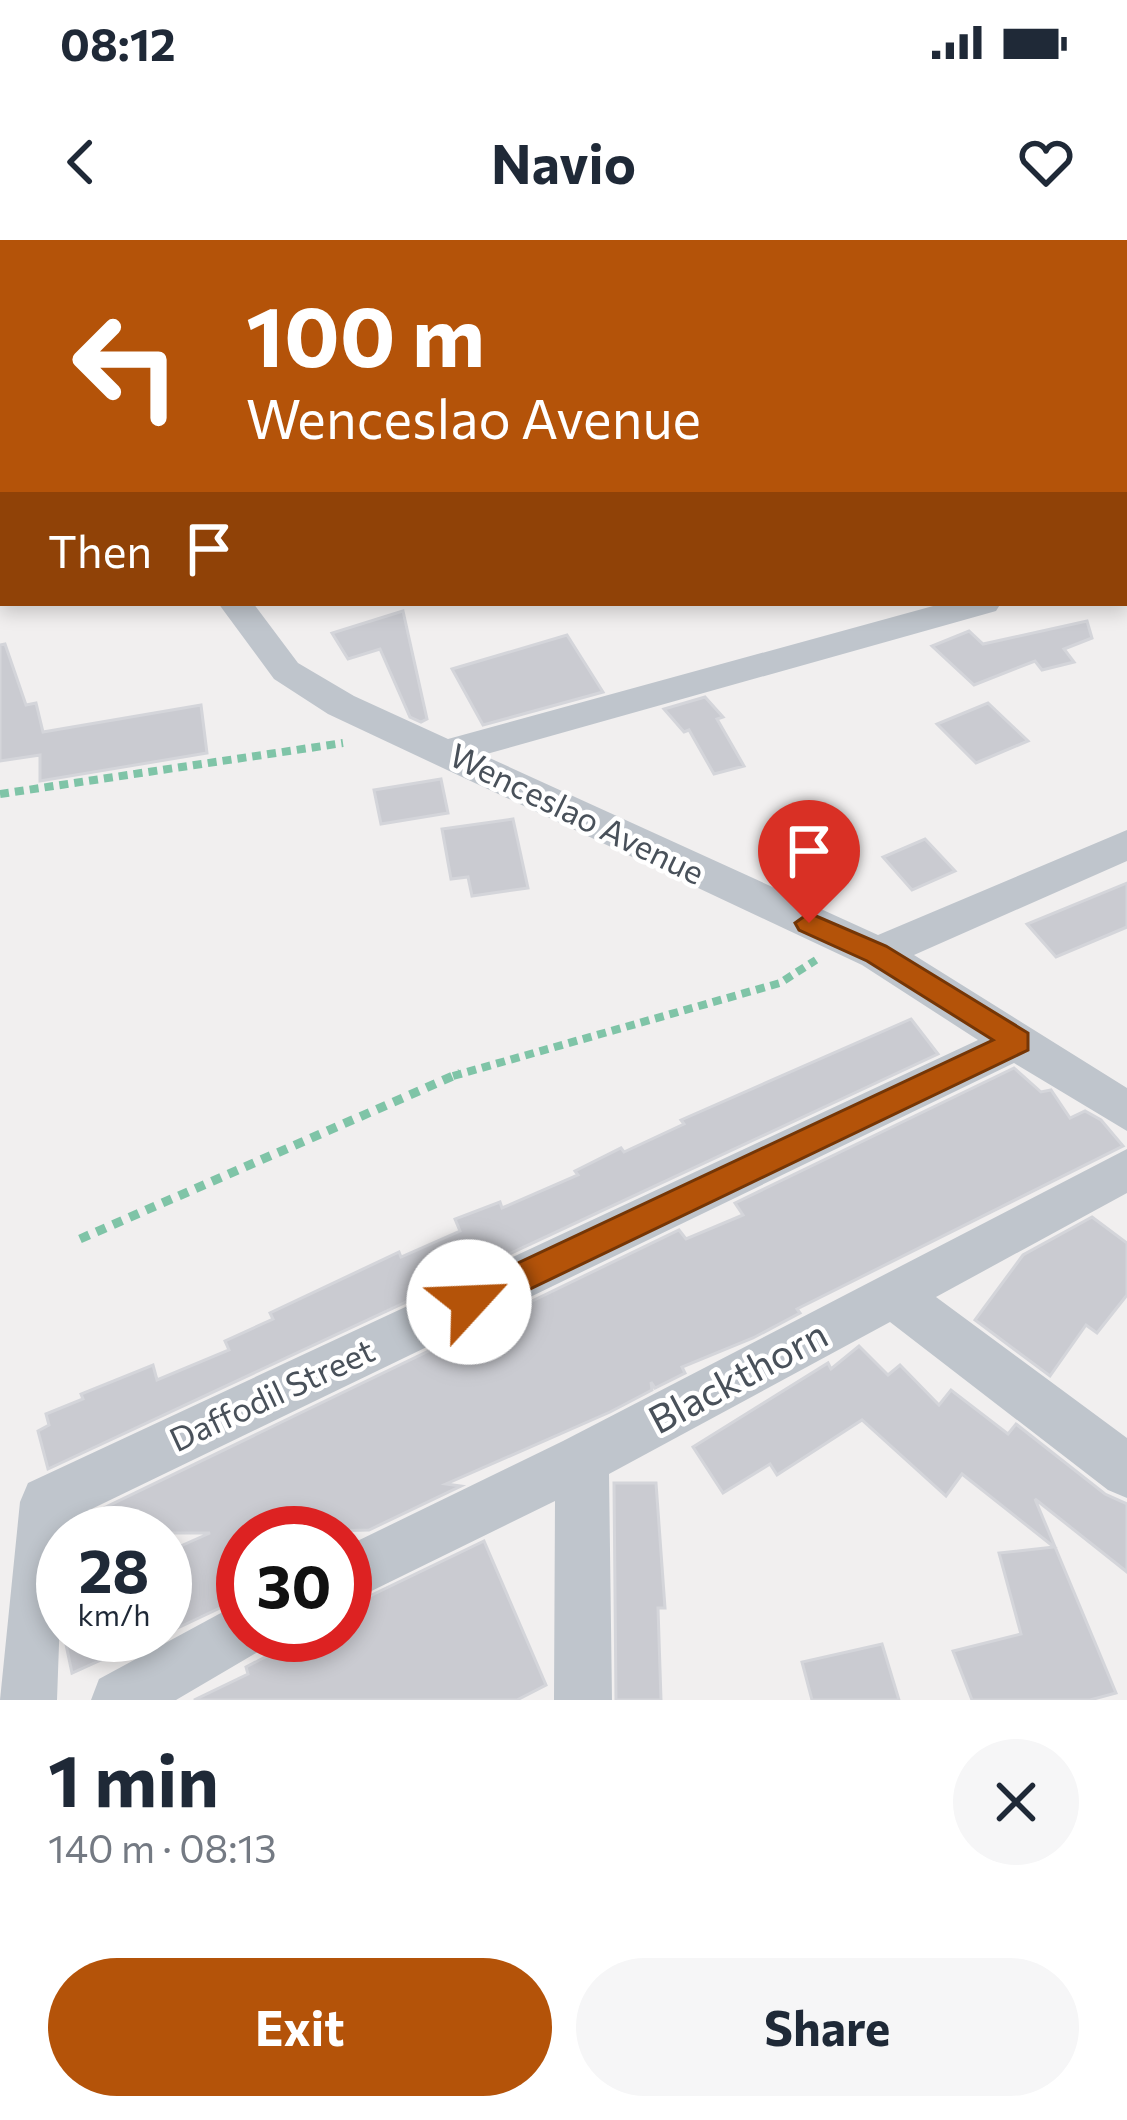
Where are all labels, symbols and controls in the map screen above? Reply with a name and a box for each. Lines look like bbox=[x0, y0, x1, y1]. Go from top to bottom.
text: 08:12 bbox=[60, 15, 176, 70]
icon: back bbox=[48, 129, 114, 195]
text: Navio bbox=[491, 129, 636, 195]
icon: heart bbox=[1013, 129, 1079, 195]
text: 100 m bbox=[246, 282, 485, 384]
icon: left bbox=[48, 288, 204, 444]
text: Wenceslao Avenue bbox=[246, 384, 701, 450]
icon: arrive bbox=[176, 516, 242, 582]
text: Then bbox=[48, 522, 152, 577]
street label: Wenceslao Avenue bbox=[444, 733, 712, 892]
pin bbox=[758, 800, 860, 923]
icon: arrive bbox=[776, 818, 842, 884]
position arrow bbox=[406, 1239, 532, 1365]
street label: Blackthorn bbox=[639, 1308, 835, 1442]
street label: Daffodil Street bbox=[162, 1328, 380, 1459]
speed limit sign: 30 bbox=[216, 1506, 372, 1662]
text: 28 bbox=[79, 1532, 149, 1605]
text: km/h bbox=[78, 1595, 150, 1632]
text: 1 min bbox=[48, 1734, 219, 1822]
button: close bbox=[953, 1739, 1079, 1865]
text: 140 m · 08:13 bbox=[48, 1823, 276, 1871]
button: Exit bbox=[48, 1958, 552, 2096]
button: Share bbox=[576, 1958, 1079, 2096]

